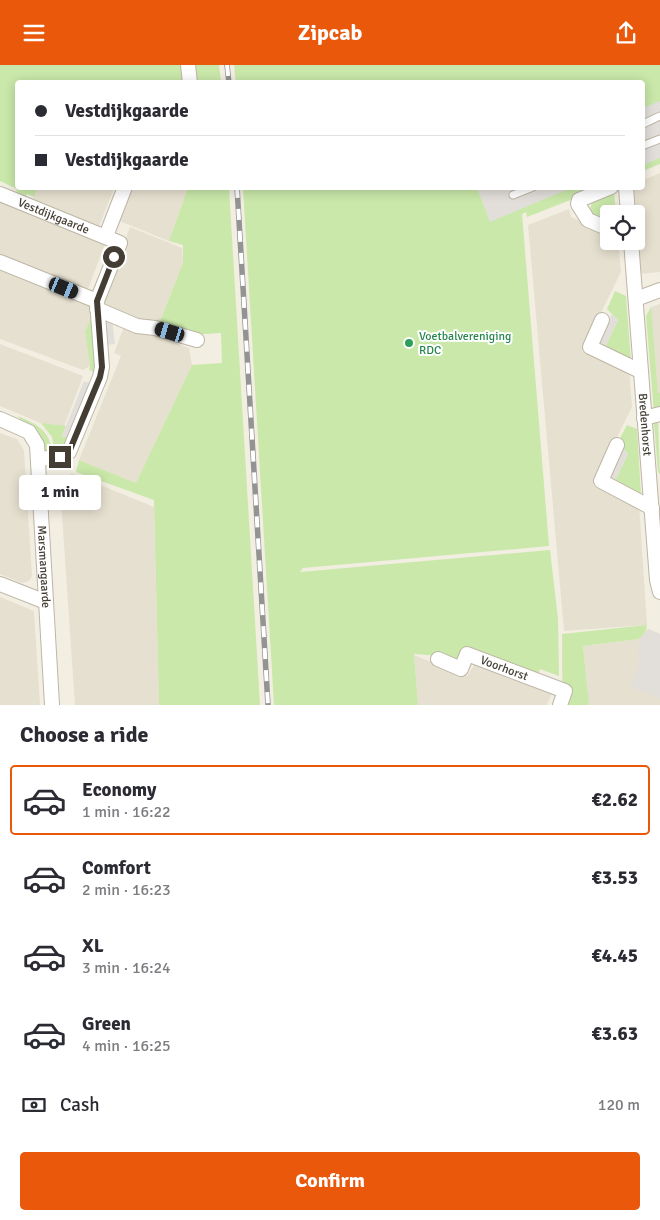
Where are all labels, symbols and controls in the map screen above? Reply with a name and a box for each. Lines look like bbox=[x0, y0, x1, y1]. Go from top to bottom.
icon: menu bbox=[20, 19, 48, 47]
text: Zipcab bbox=[298, 19, 362, 46]
icon: share bbox=[612, 19, 640, 47]
text: Vestdijkgaarde bbox=[65, 99, 189, 123]
text: Vestdijkgaarde bbox=[65, 148, 189, 172]
street label: Vestdijkgaarde bbox=[16, 195, 91, 238]
map controls bbox=[600, 205, 645, 250]
button: locate bbox=[600, 205, 645, 250]
route start bbox=[103, 246, 125, 268]
car bbox=[47, 275, 80, 301]
car bbox=[153, 320, 186, 344]
place label: Voetbalvereniging RDC bbox=[419, 329, 511, 358]
marker: Voetbalvereniging RDC bbox=[403, 337, 415, 349]
street label: Bredenhorst bbox=[635, 393, 654, 456]
route end bbox=[49, 446, 71, 468]
callout: 1 min bbox=[19, 475, 101, 509]
text: 1 min bbox=[41, 482, 79, 502]
street label: Marsmangaarde bbox=[34, 525, 53, 609]
street label: Voorhorst bbox=[478, 653, 530, 684]
text: Choose a ride bbox=[20, 721, 148, 748]
icon: car bbox=[22, 778, 67, 823]
text: Economy bbox=[82, 778, 156, 802]
text: €2.62 bbox=[592, 788, 638, 812]
text: 1 min · 16:22 bbox=[82, 802, 171, 822]
icon: car bbox=[22, 856, 67, 901]
text: Comfort bbox=[82, 856, 151, 880]
text: €3.53 bbox=[592, 866, 638, 890]
text: 2 min · 16:23 bbox=[82, 880, 171, 900]
icon: car bbox=[22, 934, 67, 979]
text: XL bbox=[82, 934, 104, 958]
text: €4.45 bbox=[592, 944, 638, 968]
text: 3 min · 16:24 bbox=[82, 958, 171, 978]
icon: car bbox=[22, 1012, 67, 1057]
text: Green bbox=[82, 1012, 131, 1036]
text: €3.63 bbox=[592, 1022, 638, 1046]
text: 4 min · 16:25 bbox=[82, 1036, 171, 1056]
icon: cash bbox=[20, 1091, 48, 1119]
text: Cash bbox=[60, 1093, 100, 1117]
text: 120 m bbox=[598, 1095, 640, 1115]
button: Confirm bbox=[20, 1152, 640, 1210]

